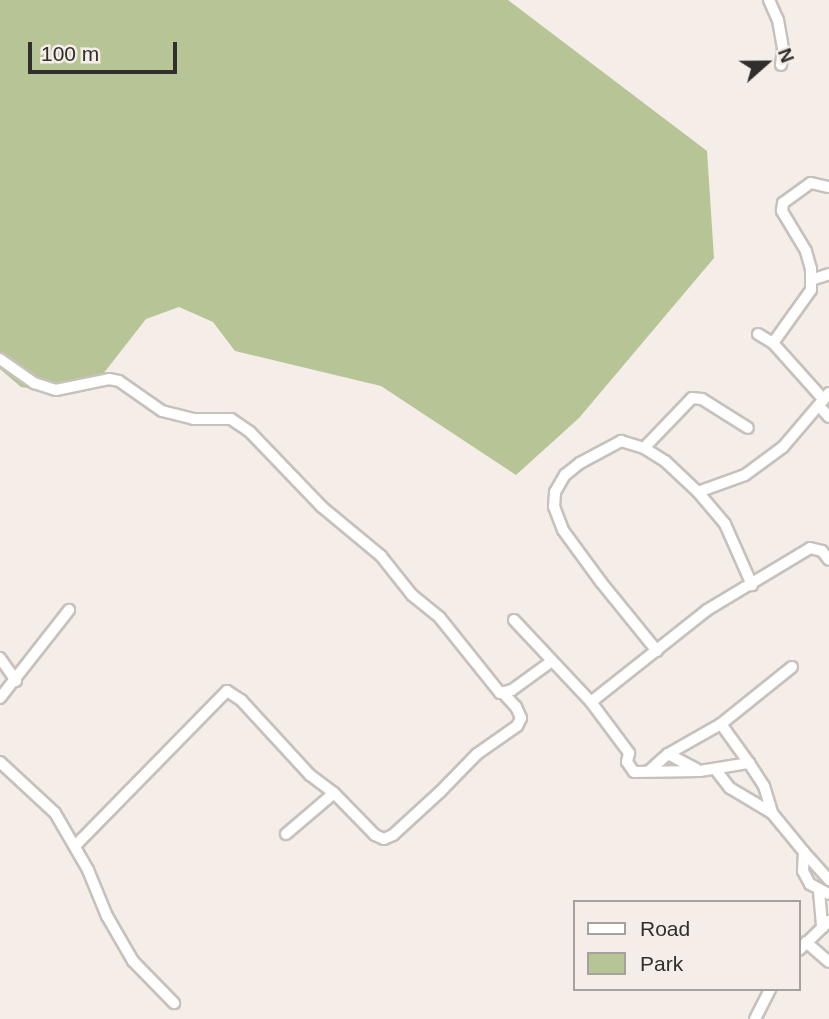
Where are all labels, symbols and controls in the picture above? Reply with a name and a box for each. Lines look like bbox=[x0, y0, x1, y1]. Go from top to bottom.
scale bar bbox=[32, 28, 180, 72]
north arrow bbox=[731, 28, 801, 98]
text: 100 m bbox=[41, 42, 99, 65]
text: N bbox=[774, 45, 798, 65]
legend bbox=[574, 900, 801, 991]
text: Road bbox=[640, 917, 690, 940]
text: Park bbox=[640, 952, 683, 975]

